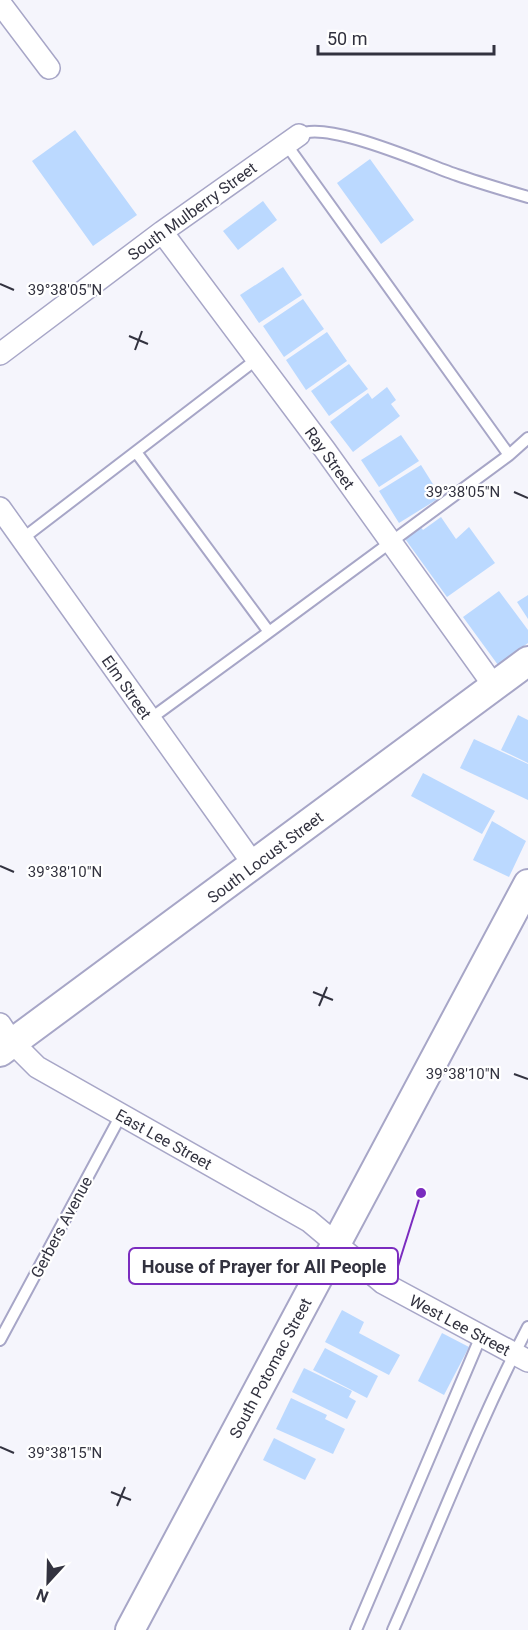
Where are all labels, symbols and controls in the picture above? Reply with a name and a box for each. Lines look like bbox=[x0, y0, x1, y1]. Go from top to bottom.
scale bar bbox=[318, 18, 494, 56]
text: 50 m bbox=[327, 28, 367, 49]
street label: South Mulberry Street bbox=[124, 158, 260, 264]
text: 39°38'05"N bbox=[28, 281, 102, 299]
street label: Ray Street bbox=[301, 424, 359, 493]
text: 39°38'05"N bbox=[426, 483, 500, 501]
street label: Elm Street bbox=[98, 652, 155, 723]
street label: South Locust Street bbox=[204, 808, 327, 907]
text: 39°38'10"N bbox=[28, 863, 102, 881]
text: 39°38'10"N bbox=[426, 1065, 500, 1083]
street label: East Lee Street bbox=[112, 1105, 215, 1174]
street label: Gerbers Avenue bbox=[27, 1173, 96, 1281]
callout: House of Prayer for All People bbox=[129, 1248, 398, 1284]
text: House of Prayer for All People bbox=[142, 1256, 386, 1277]
street label: West Lee Street bbox=[406, 1291, 514, 1360]
street label: South Potomac Street bbox=[225, 1295, 315, 1442]
text: 39°38'15"N bbox=[28, 1444, 102, 1462]
north arrow bbox=[18, 1552, 78, 1612]
text: N bbox=[34, 1585, 51, 1606]

